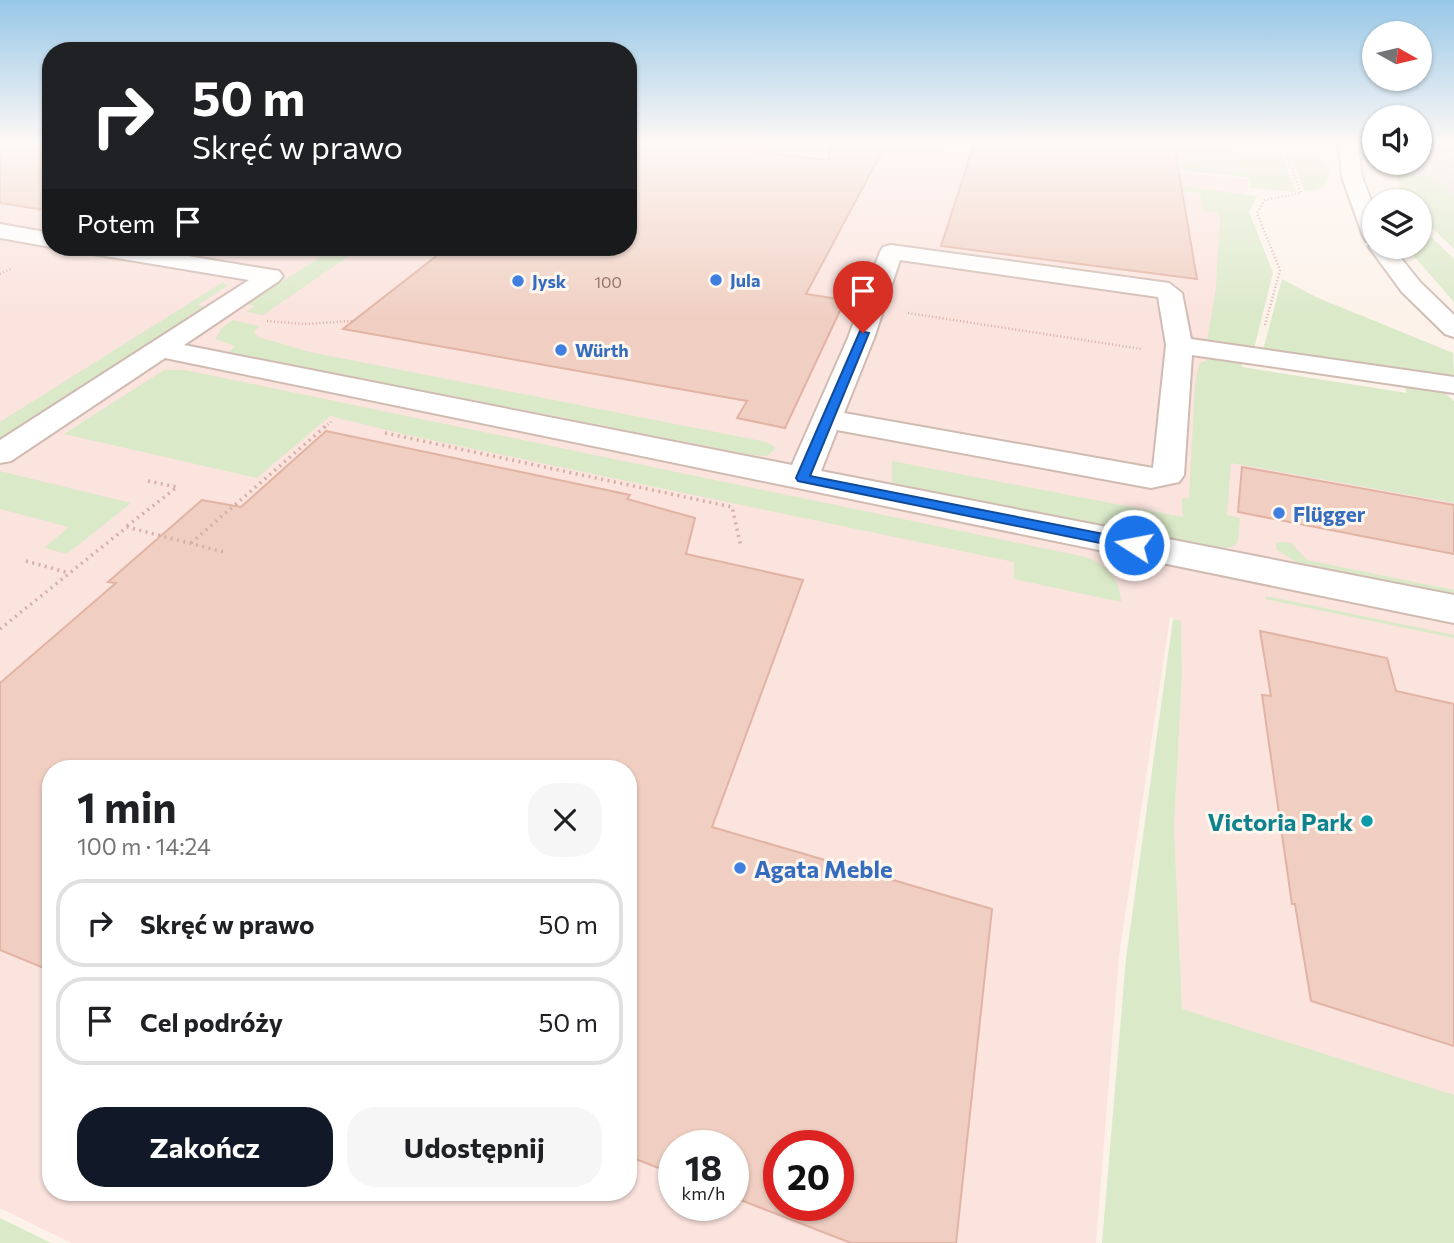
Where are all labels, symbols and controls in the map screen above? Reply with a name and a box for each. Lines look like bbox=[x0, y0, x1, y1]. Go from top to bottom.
north arrow bbox=[1362, 21, 1432, 91]
map controls bbox=[1362, 21, 1432, 259]
text: 50 m bbox=[192, 66, 305, 126]
icon: right bbox=[77, 70, 168, 161]
button: sound bbox=[1362, 105, 1432, 175]
text: Skręć w prawo bbox=[192, 126, 403, 166]
button: layers bbox=[1362, 189, 1432, 259]
icon: arrive bbox=[169, 203, 207, 241]
text: Potem bbox=[77, 207, 155, 238]
pin bbox=[833, 261, 893, 333]
place label: Jula bbox=[730, 269, 760, 291]
place label: Jysk bbox=[532, 270, 567, 292]
house number: 100 bbox=[594, 272, 622, 291]
marker: Jula bbox=[708, 272, 724, 288]
icon: arrive bbox=[844, 272, 882, 310]
marker: Jysk bbox=[510, 273, 526, 289]
place label: Würth bbox=[575, 339, 629, 361]
marker: Würth bbox=[553, 342, 569, 358]
place label: Flügger bbox=[1293, 501, 1366, 526]
marker: Flügger bbox=[1271, 505, 1287, 521]
position arrow bbox=[1097, 508, 1171, 582]
text: 1 min bbox=[77, 780, 177, 832]
button: close bbox=[528, 783, 602, 857]
place label: Victoria Park bbox=[1208, 807, 1353, 836]
marker: Victoria Park bbox=[1359, 813, 1375, 829]
text: 100 m · 14:24 bbox=[77, 832, 211, 860]
place label: Agata Meble bbox=[754, 854, 893, 883]
marker: Agata Meble bbox=[732, 860, 748, 876]
icon: right bbox=[81, 904, 119, 942]
text: Skręć w prawo bbox=[140, 908, 315, 939]
text: 50 m bbox=[538, 908, 598, 939]
icon: arrive bbox=[81, 1002, 119, 1040]
text: Cel podróży bbox=[140, 1006, 283, 1037]
text: 50 m bbox=[538, 1006, 598, 1037]
button: Zakończ bbox=[77, 1107, 333, 1187]
button: Udostępnij bbox=[347, 1107, 602, 1187]
speed limit sign: 20 bbox=[763, 1130, 854, 1221]
text: 18 bbox=[685, 1145, 722, 1188]
text: km/h bbox=[682, 1182, 725, 1204]

